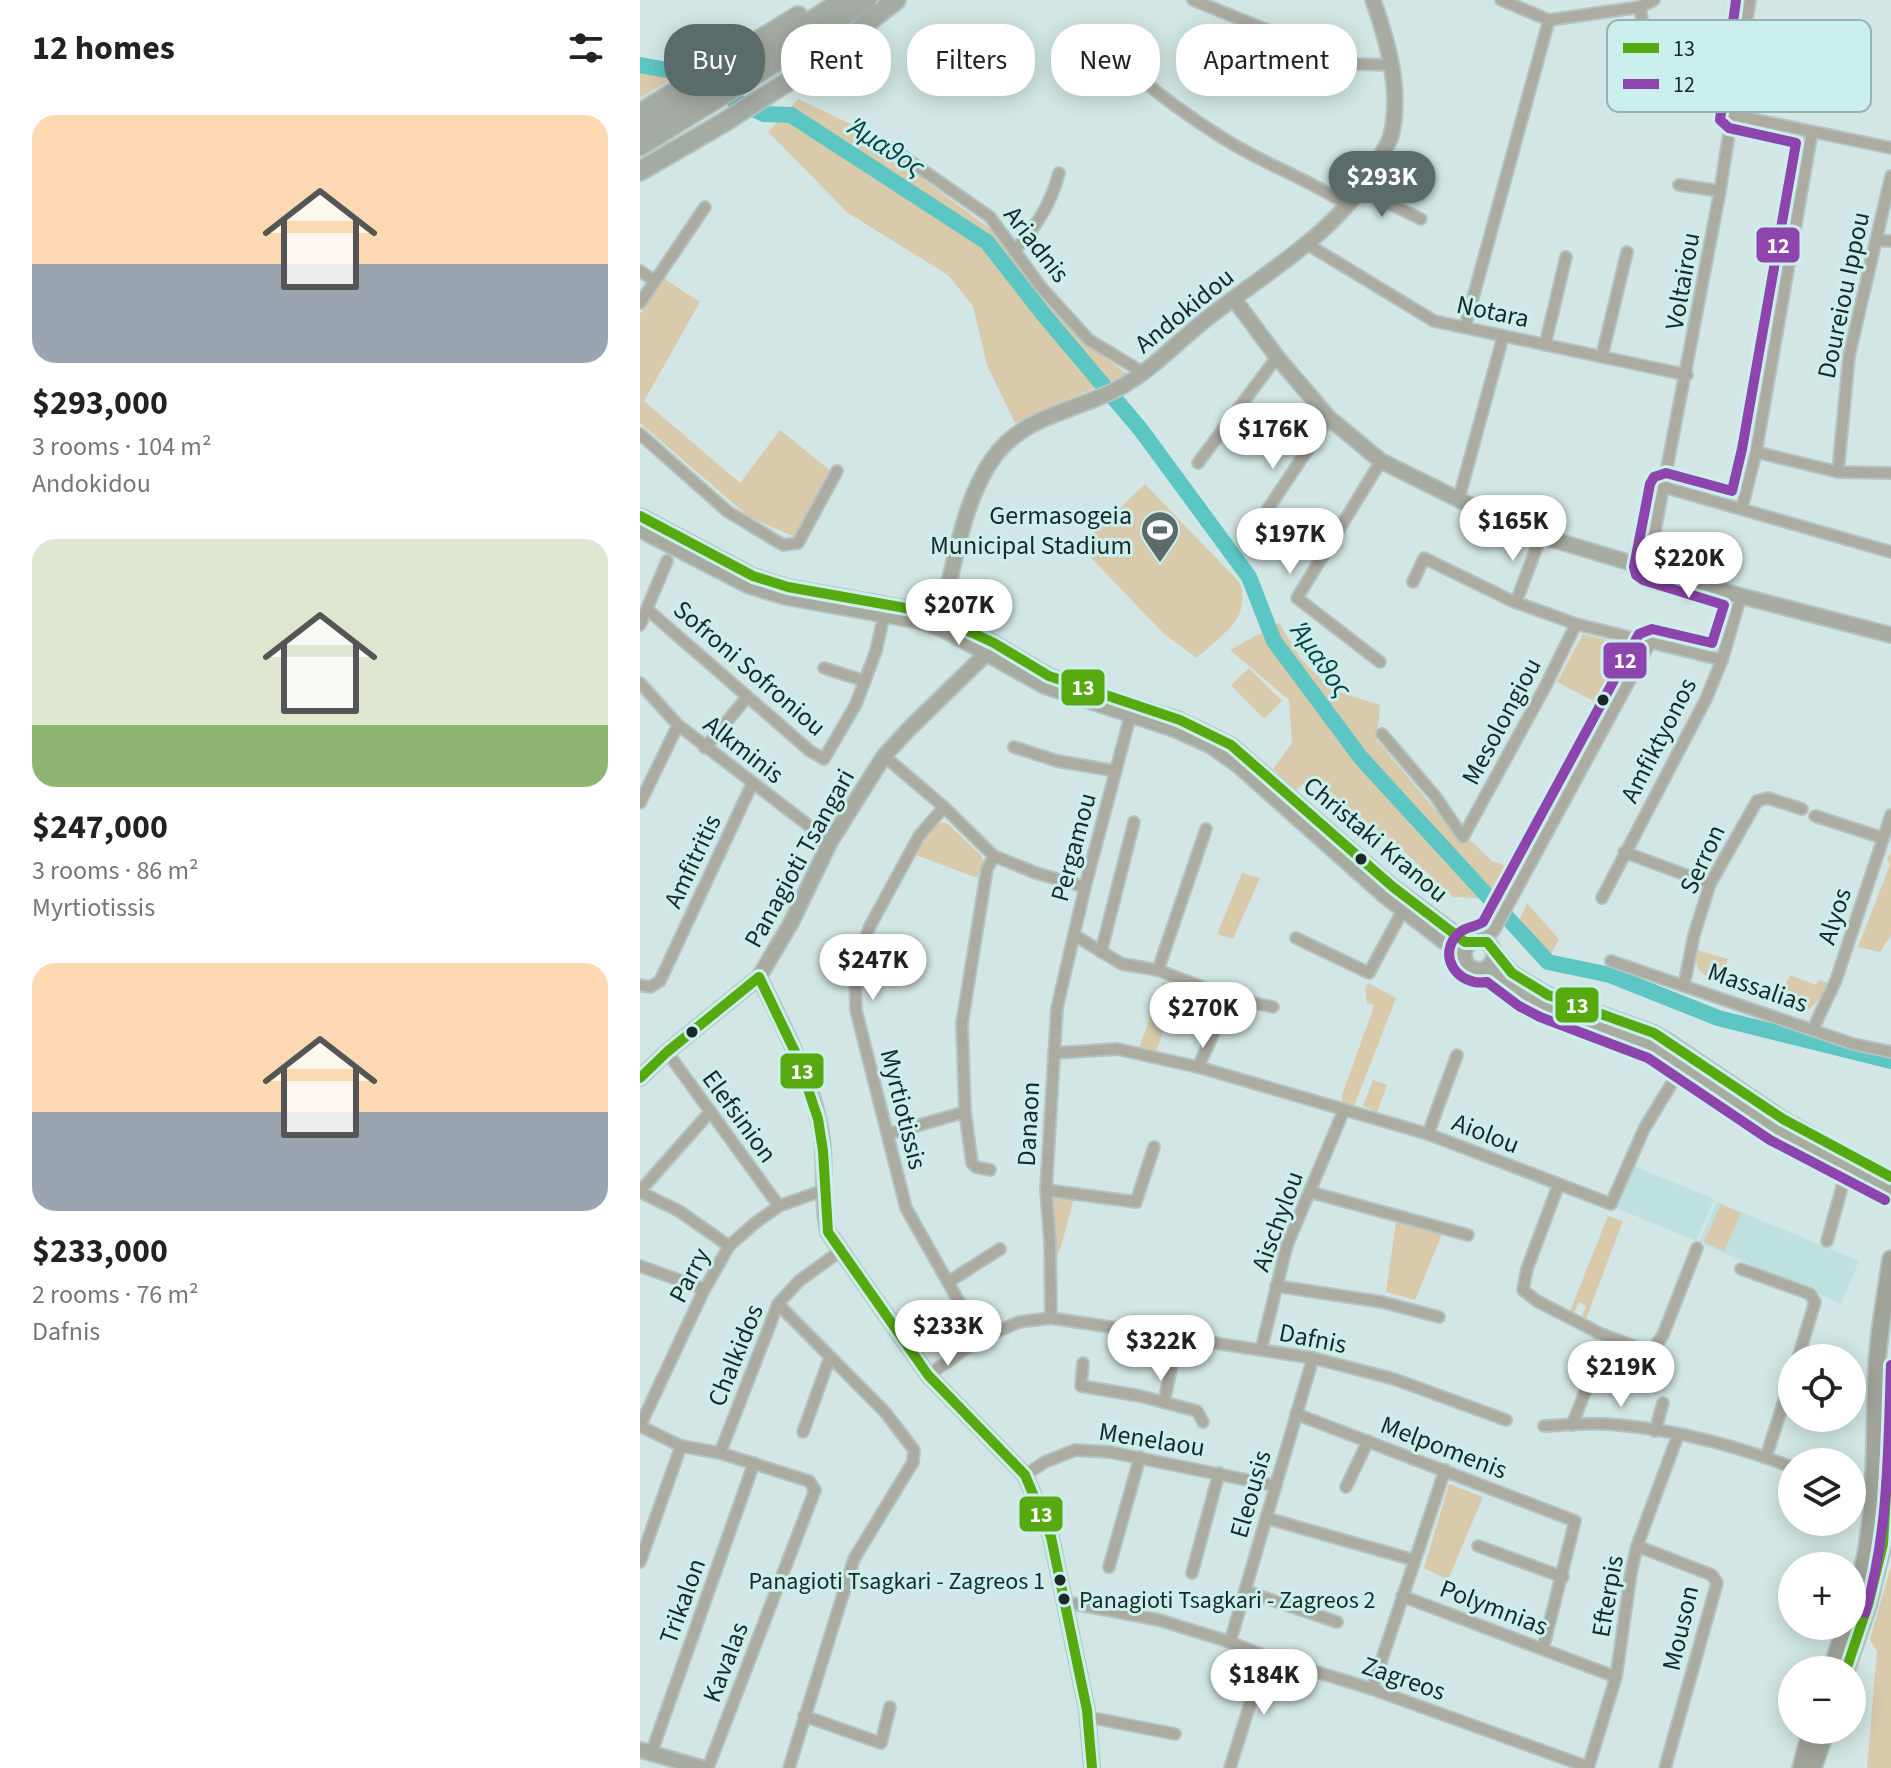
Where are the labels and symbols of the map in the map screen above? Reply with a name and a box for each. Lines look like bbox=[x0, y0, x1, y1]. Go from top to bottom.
legend bbox=[1607, 20, 1871, 112]
text: 13 bbox=[1673, 33, 1695, 65]
text: 12 bbox=[1673, 69, 1695, 101]
water label: Άμαθος bbox=[839, 107, 934, 187]
pin: $293K bbox=[1326, 151, 1438, 219]
street label: Ariadnis bbox=[995, 198, 1079, 291]
street label: Doureiou Ippou bbox=[1808, 208, 1879, 382]
line badge: 12 bbox=[1755, 226, 1801, 264]
street label: Voltairou bbox=[1656, 229, 1709, 333]
text: 12 bbox=[1766, 230, 1790, 262]
street label: Andokidou bbox=[1127, 259, 1242, 362]
street label: Notara bbox=[1453, 286, 1533, 337]
pin: $176K bbox=[1217, 403, 1329, 471]
pin: $165K bbox=[1457, 495, 1569, 563]
place label: Germasogeia Municipal Stadium bbox=[930, 497, 1132, 564]
pin: $197K bbox=[1234, 508, 1346, 576]
sports icon: Germasogeia Municipal Stadium bbox=[1139, 509, 1181, 564]
pin: $220K bbox=[1633, 532, 1745, 600]
pin: $207K bbox=[903, 579, 1015, 647]
street label: Sofroni Sofroniou bbox=[665, 592, 834, 745]
water label: Άμαθος bbox=[1280, 613, 1362, 707]
line badge: 12 bbox=[1602, 641, 1648, 680]
text: 12 bbox=[1613, 645, 1637, 677]
street label: Mesolongiou bbox=[1452, 651, 1551, 791]
line badge: 13 bbox=[1060, 668, 1106, 707]
street label: Amfiktyonos bbox=[1611, 671, 1706, 809]
text: 13 bbox=[1071, 672, 1095, 704]
unlabelled marker bbox=[1595, 692, 1611, 708]
street label: Alkminis bbox=[696, 706, 792, 793]
street label: Panagioti Tsangari bbox=[735, 762, 864, 954]
street label: Christaki Kranou bbox=[1295, 767, 1456, 911]
street label: Pergamou bbox=[1041, 789, 1106, 906]
street label: Amfitritis bbox=[655, 808, 730, 914]
street label: Serron bbox=[1670, 818, 1735, 900]
unlabelled marker bbox=[1353, 851, 1369, 867]
street label: Alyos bbox=[1808, 883, 1861, 949]
pin: $247K bbox=[817, 934, 929, 1002]
street label: Massalias bbox=[1703, 953, 1813, 1022]
pin: $270K bbox=[1147, 982, 1259, 1050]
line badge: 13 bbox=[1554, 986, 1600, 1024]
text: 13 bbox=[1565, 990, 1589, 1022]
unlabelled marker bbox=[684, 1024, 700, 1040]
street label: Myrtiotissis bbox=[871, 1045, 936, 1173]
line badge: 13 bbox=[779, 1052, 825, 1090]
text: 13 bbox=[790, 1056, 814, 1088]
street label: Elefsinion bbox=[693, 1062, 786, 1170]
street label: Danaon bbox=[1008, 1081, 1049, 1167]
street label: Aiolou bbox=[1447, 1104, 1525, 1163]
street label: Aischylou bbox=[1242, 1166, 1313, 1277]
street label: Parry bbox=[660, 1241, 719, 1309]
street label: Chalkidos bbox=[698, 1298, 773, 1412]
pin: $233K bbox=[892, 1300, 1004, 1368]
street label: Dafnis bbox=[1276, 1314, 1350, 1363]
pin: $322K bbox=[1105, 1315, 1217, 1383]
pin: $219K bbox=[1565, 1341, 1677, 1409]
street label: Melpomenis bbox=[1375, 1406, 1513, 1489]
street label: Menelaou bbox=[1096, 1413, 1208, 1466]
street label: Eleousis bbox=[1220, 1446, 1281, 1542]
line badge: 13 bbox=[1018, 1495, 1064, 1533]
text: 13 bbox=[1029, 1499, 1053, 1531]
street label: Efterpis bbox=[1582, 1552, 1633, 1640]
street label: Trikalon bbox=[650, 1553, 715, 1649]
place label: Panagioti Tsagkari - Zagreos 1 bbox=[749, 1564, 1045, 1599]
street label: Polymnias bbox=[1434, 1570, 1553, 1645]
marker: Panagioti Tsagkari - Zagreos 1 bbox=[1052, 1572, 1068, 1588]
street label: Mouson bbox=[1653, 1582, 1708, 1674]
place label: Panagioti Tsagkari - Zagreos 2 bbox=[1079, 1583, 1376, 1618]
marker: Panagioti Tsagkari - Zagreos 2 bbox=[1056, 1591, 1072, 1607]
street label: Kavalas bbox=[693, 1616, 758, 1708]
street label: Zagreos bbox=[1357, 1647, 1451, 1710]
pin: $184K bbox=[1208, 1649, 1320, 1717]

